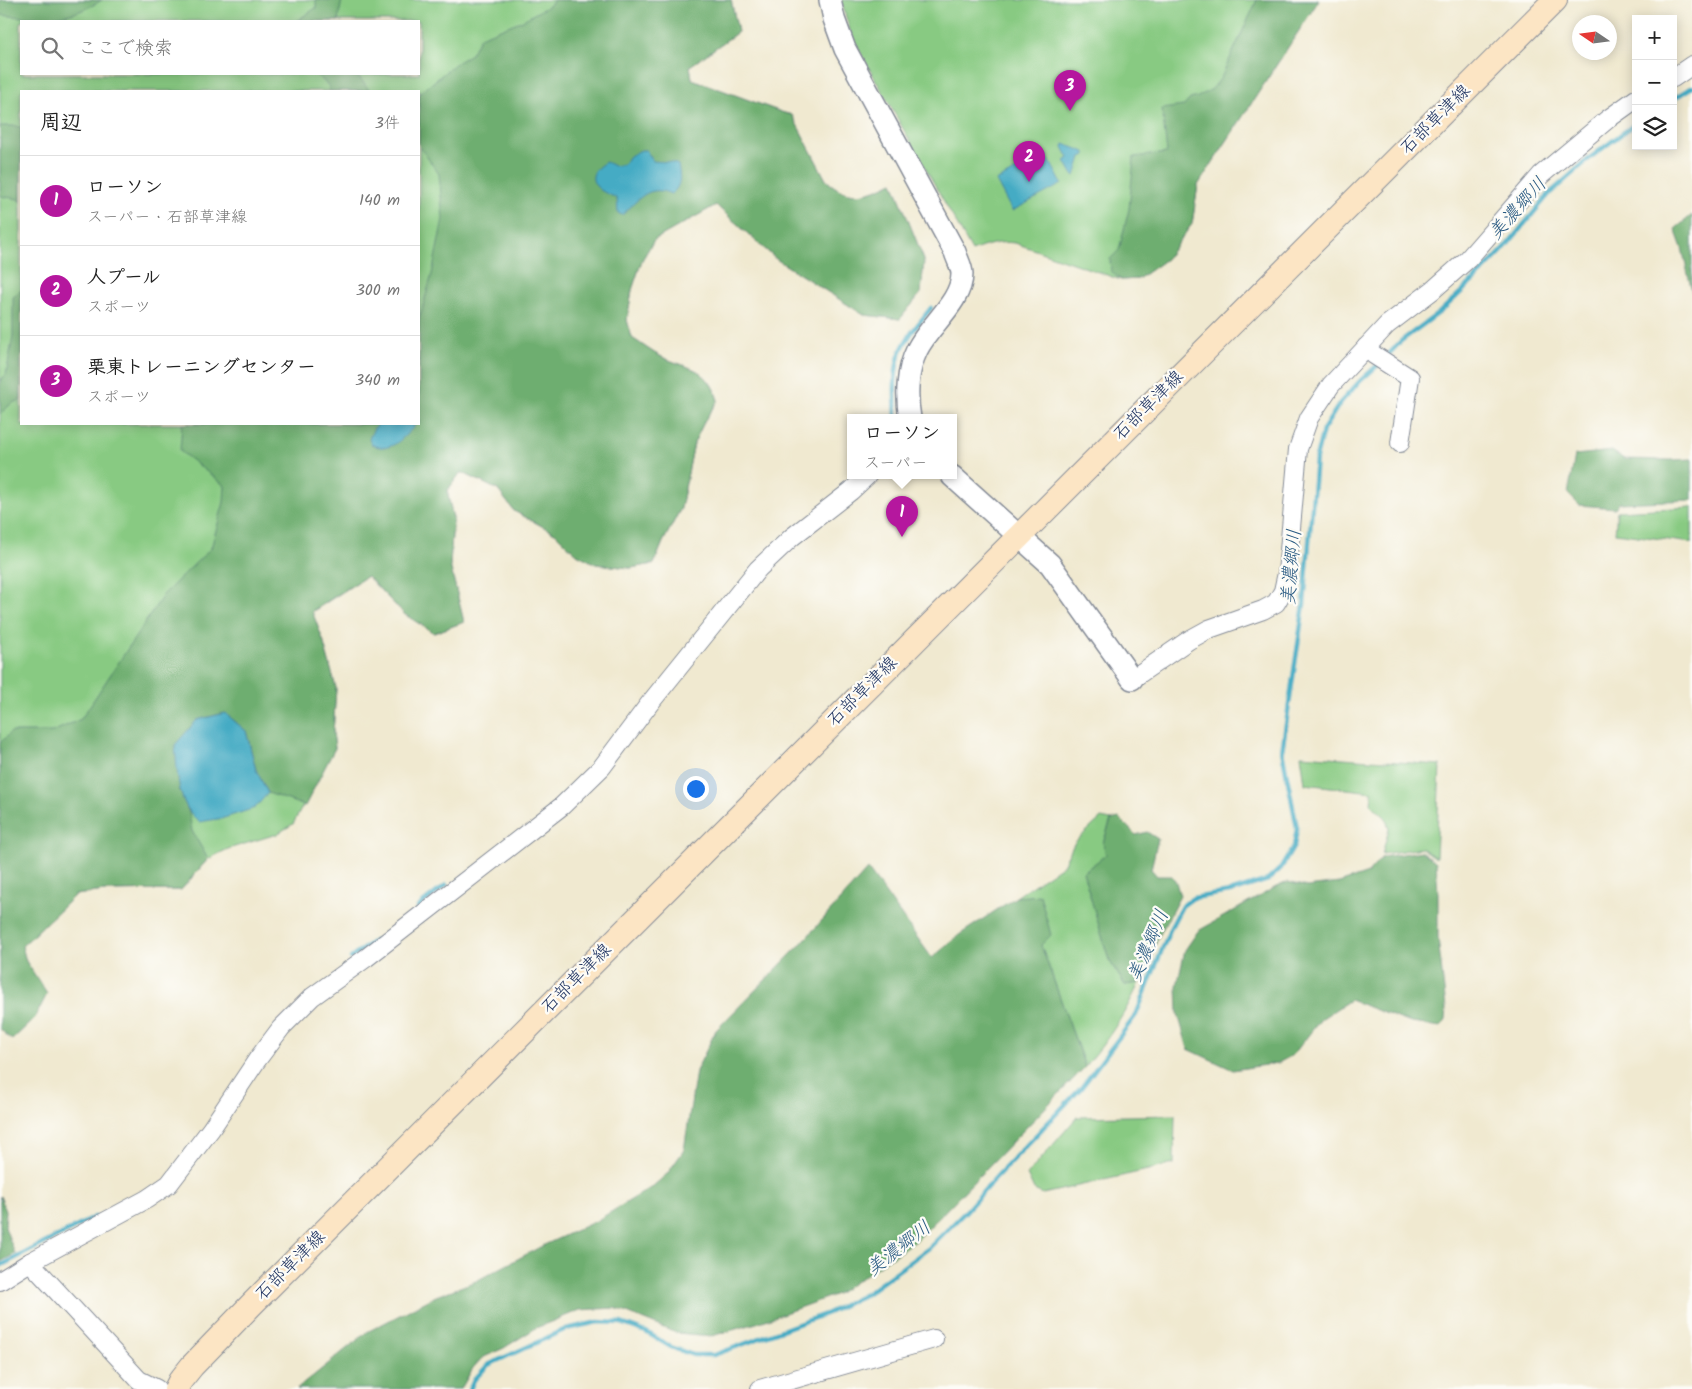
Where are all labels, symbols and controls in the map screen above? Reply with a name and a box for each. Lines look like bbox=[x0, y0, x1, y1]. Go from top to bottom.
north arrow bbox=[1572, 15, 1617, 60]
map controls bbox=[1632, 15, 1677, 150]
button: + bbox=[1632, 15, 1677, 60]
search box bbox=[20, 20, 420, 75]
icon: search bbox=[38, 34, 66, 62]
text: ここで検索 bbox=[78, 34, 173, 64]
button: − bbox=[1632, 60, 1677, 105]
pin: 3 bbox=[1054, 70, 1086, 111]
street label: 石部草津線 bbox=[1394, 78, 1478, 162]
button: layers bbox=[1632, 105, 1677, 150]
text: 周辺 bbox=[40, 107, 82, 140]
text: 3件 bbox=[375, 111, 400, 136]
pin: 2 bbox=[1013, 141, 1045, 182]
water label: 美濃郷川 bbox=[1481, 171, 1555, 247]
text: ローソン bbox=[87, 173, 163, 203]
text: 1 bbox=[54, 188, 58, 213]
text: 140 m bbox=[359, 188, 400, 213]
text: スーパー · 石部草津線 bbox=[87, 205, 247, 230]
text: 人プール bbox=[87, 263, 161, 293]
text: 2 bbox=[51, 278, 61, 303]
text: 300 m bbox=[356, 278, 400, 303]
text: スポーツ bbox=[87, 295, 151, 320]
text: 栗東トレーニングセンター bbox=[87, 353, 316, 383]
street label: 石部草津線 bbox=[1107, 364, 1191, 448]
text: 3 bbox=[52, 368, 60, 393]
text: 340 m bbox=[355, 368, 400, 393]
text: スポーツ bbox=[87, 385, 151, 410]
popup bbox=[847, 414, 957, 479]
text: ローソン bbox=[864, 419, 940, 449]
text: スーパー bbox=[864, 451, 927, 476]
pin: 1 bbox=[886, 496, 918, 537]
water label: 美濃郷川 bbox=[1274, 528, 1310, 606]
street label: 石部草津線 bbox=[821, 650, 905, 734]
your location bbox=[683, 776, 709, 802]
water label: 美濃郷川 bbox=[1120, 905, 1178, 987]
street label: 石部草津線 bbox=[535, 937, 619, 1021]
water label: 美濃郷川 bbox=[860, 1214, 938, 1284]
street label: 石部草津線 bbox=[249, 1224, 333, 1308]

